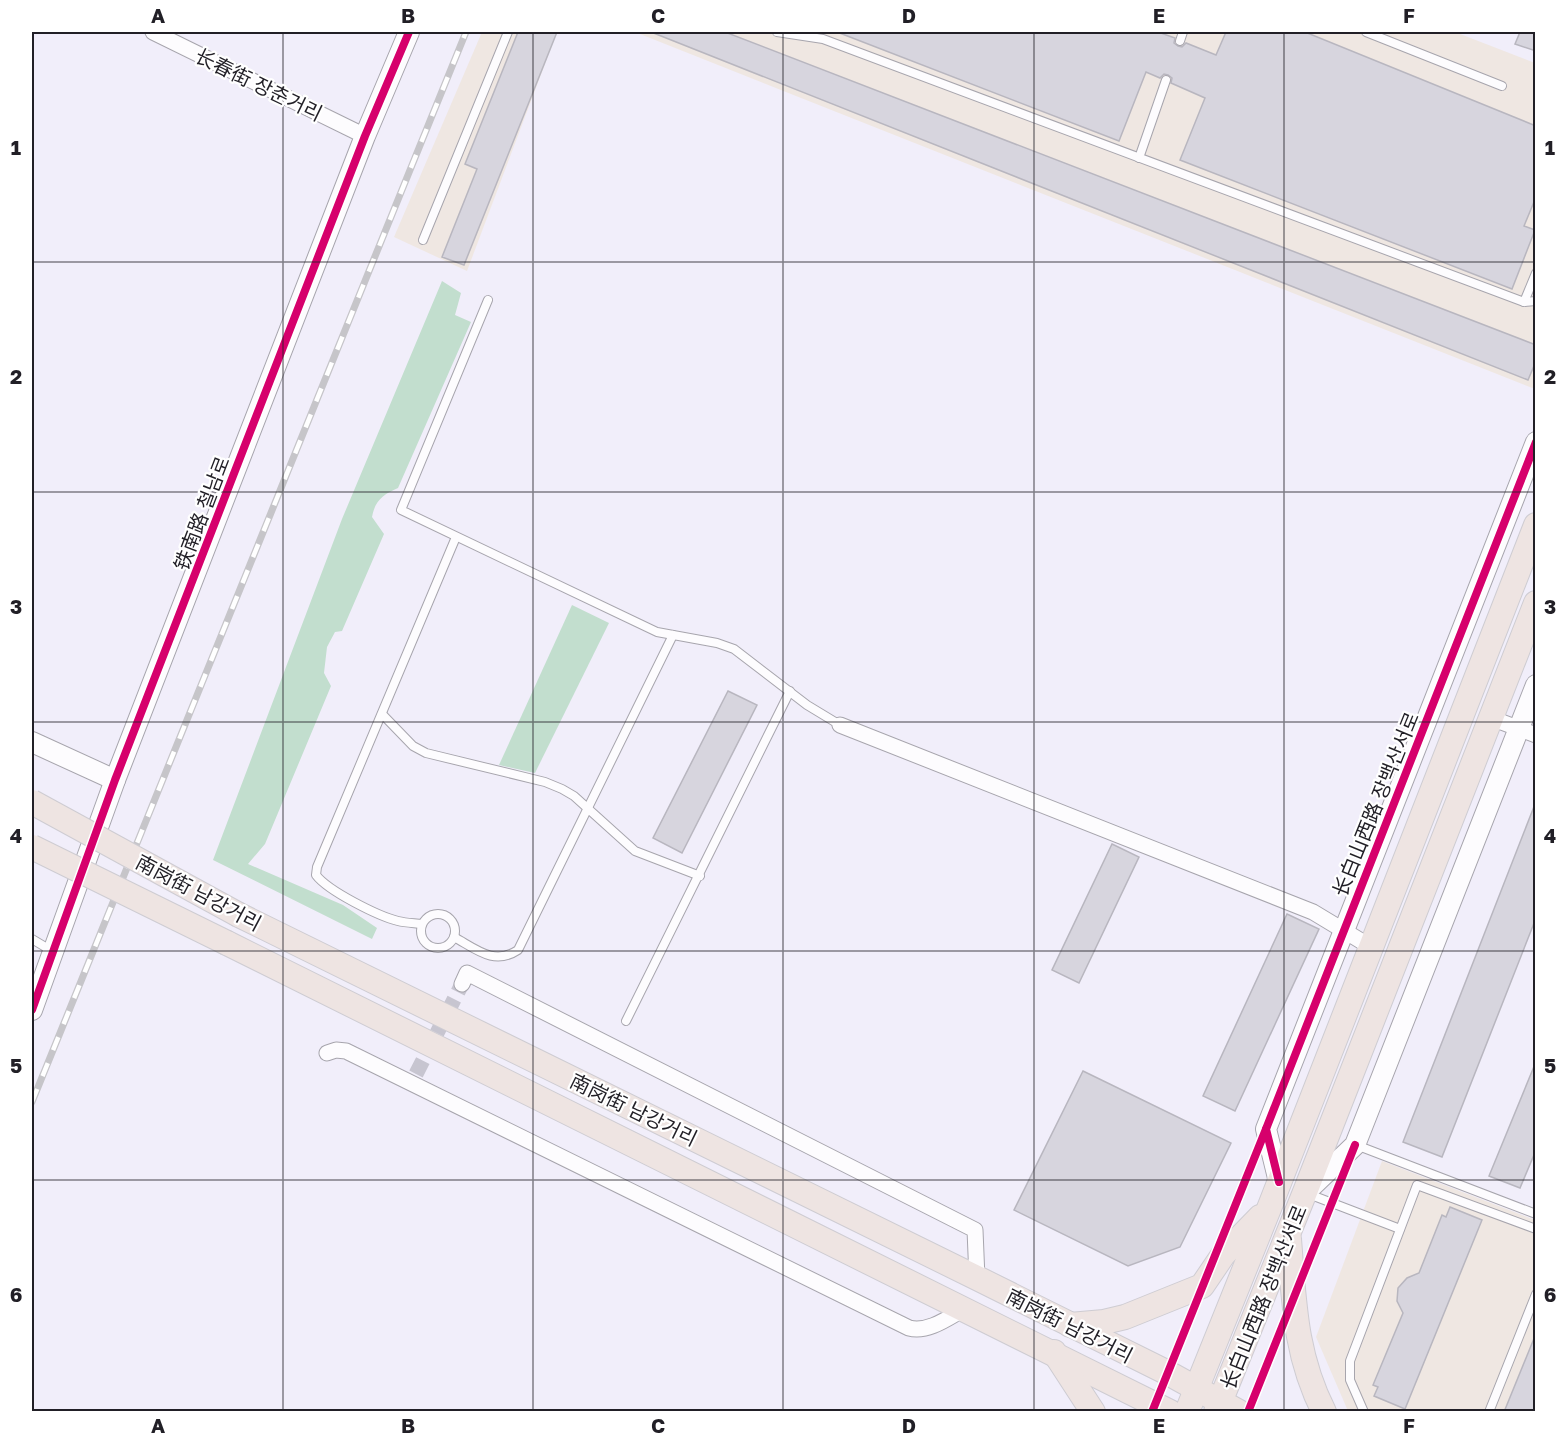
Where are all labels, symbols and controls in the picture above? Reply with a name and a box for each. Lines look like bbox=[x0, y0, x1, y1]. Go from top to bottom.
text: A bbox=[151, 3, 165, 27]
text: B bbox=[401, 3, 415, 27]
text: C bbox=[651, 3, 665, 27]
text: D bbox=[902, 3, 916, 27]
text: E bbox=[1153, 3, 1165, 27]
text: F bbox=[1403, 3, 1415, 27]
street label: 长春街 장춘거리 bbox=[191, 43, 327, 125]
text: 1 bbox=[11, 135, 21, 159]
text: 1 bbox=[1545, 135, 1555, 159]
text: 2 bbox=[10, 364, 22, 388]
text: 2 bbox=[1544, 364, 1556, 388]
street label: 铁南路 철남로 bbox=[168, 453, 234, 573]
text: 3 bbox=[10, 594, 22, 618]
text: 3 bbox=[1544, 594, 1556, 618]
street label: 长白山西路 장백산서로 bbox=[1327, 708, 1423, 900]
text: 4 bbox=[10, 823, 22, 847]
text: 4 bbox=[1544, 823, 1556, 847]
street label: 南岗街 남강거리 bbox=[132, 849, 266, 935]
text: 5 bbox=[10, 1053, 22, 1077]
text: 5 bbox=[1544, 1053, 1556, 1077]
street label: 南岗街 남강거리 bbox=[566, 1068, 702, 1150]
street label: 长白山西路 장백산서로 bbox=[1215, 1201, 1311, 1393]
text: 6 bbox=[10, 1282, 22, 1306]
text: 6 bbox=[1544, 1282, 1556, 1306]
street label: 南岗街 남강거리 bbox=[1003, 1283, 1137, 1367]
text: A bbox=[151, 1413, 165, 1437]
text: B bbox=[401, 1413, 415, 1437]
text: C bbox=[651, 1413, 665, 1437]
text: D bbox=[902, 1413, 916, 1437]
text: E bbox=[1153, 1413, 1165, 1437]
text: F bbox=[1403, 1413, 1415, 1437]

